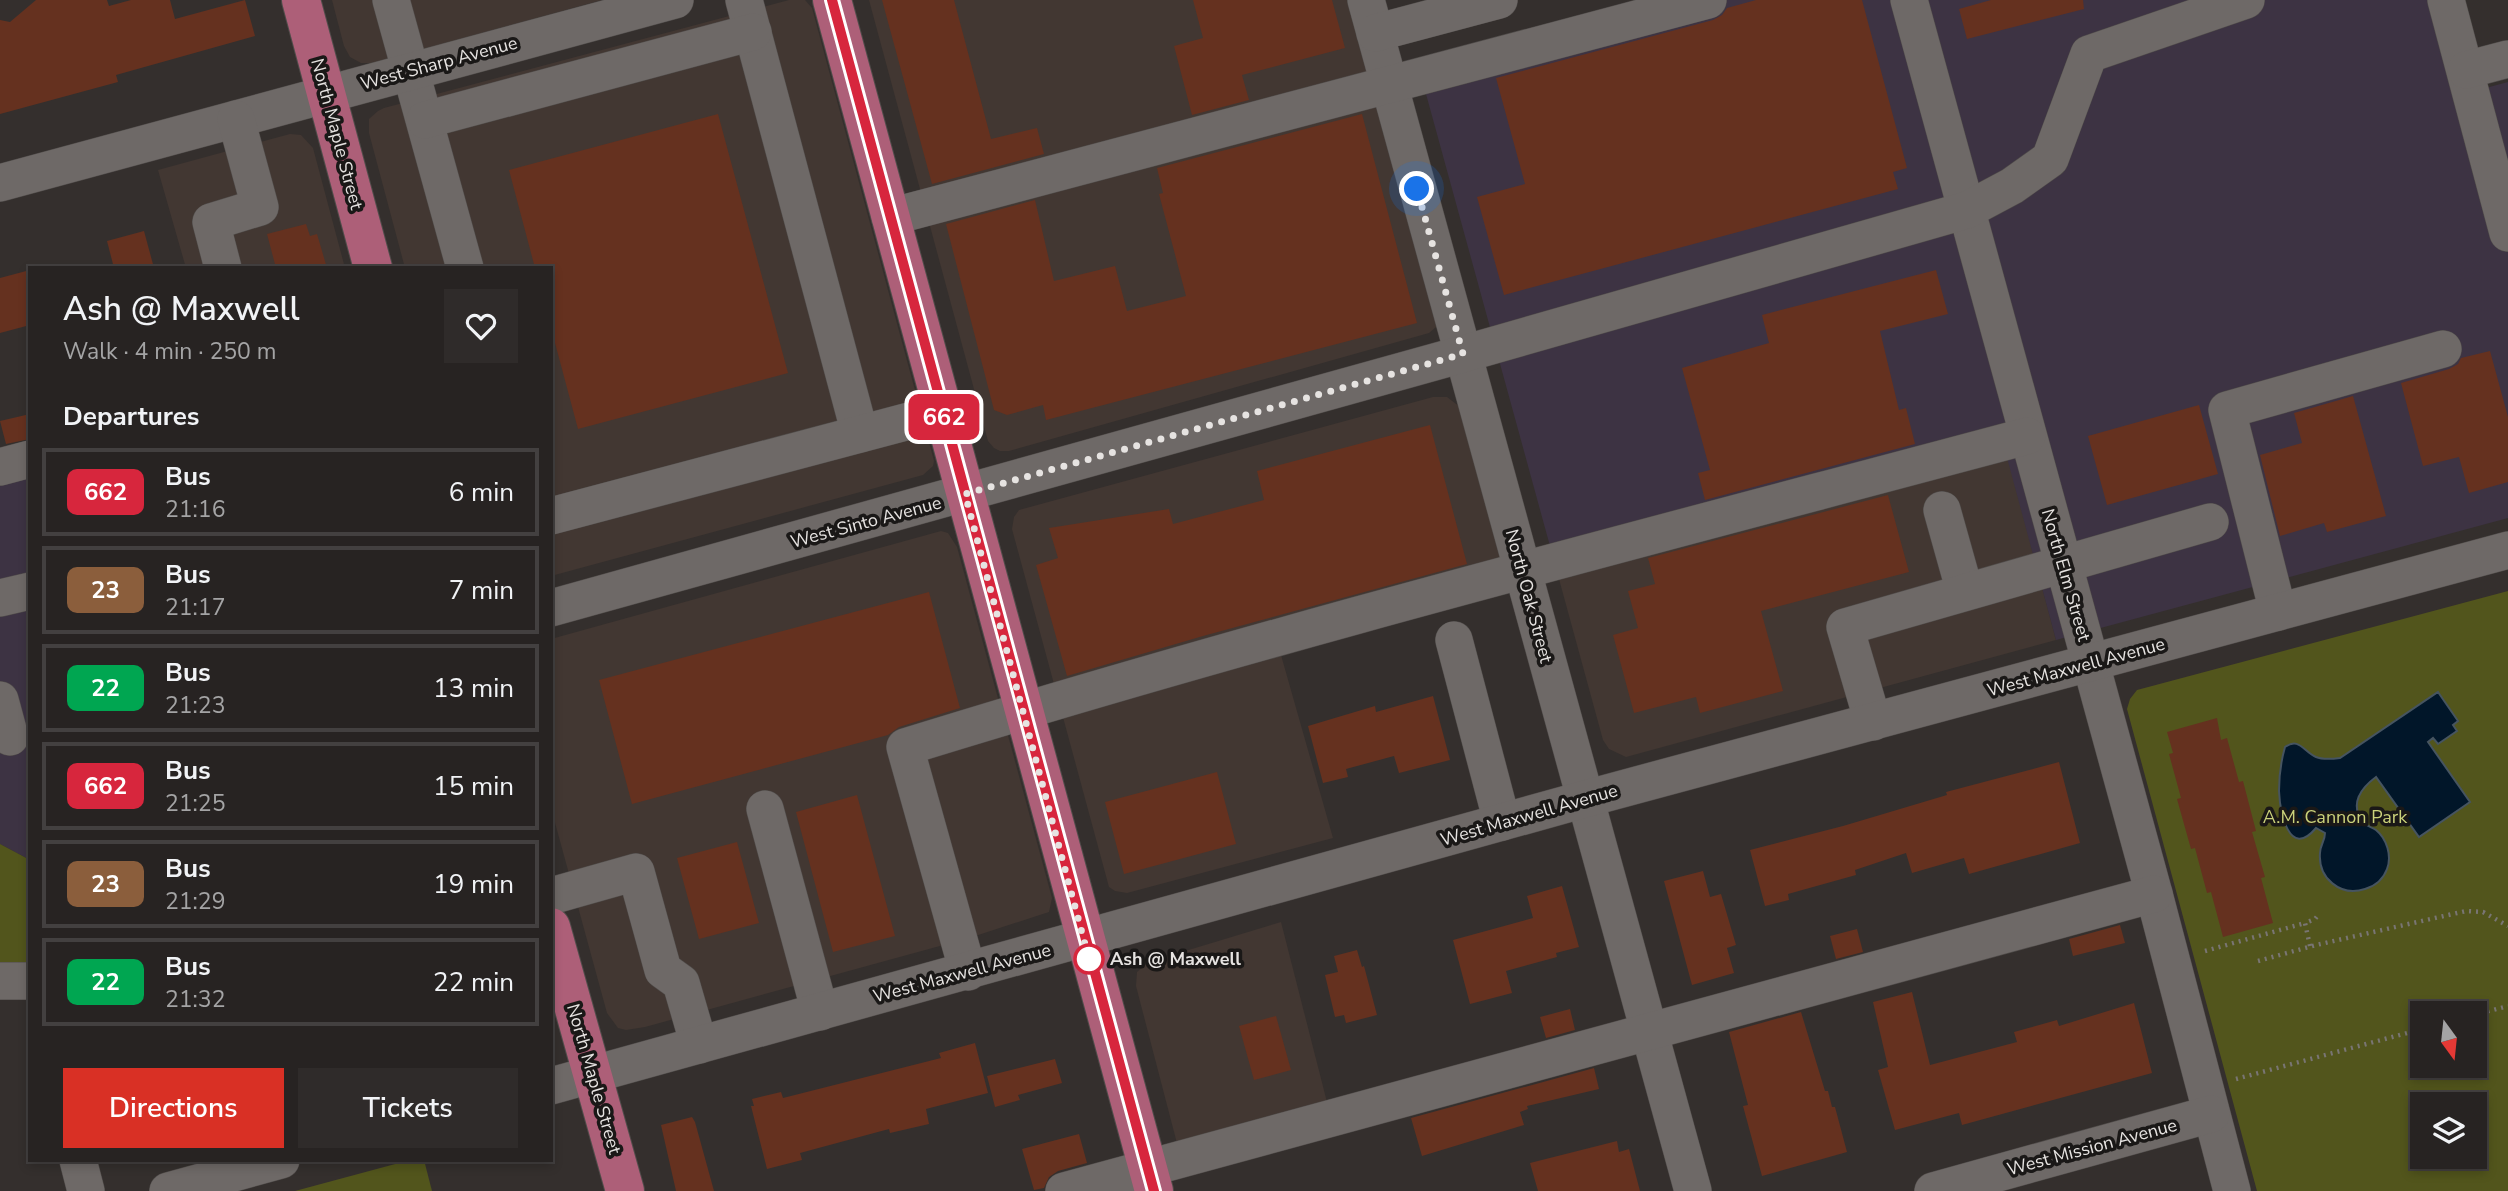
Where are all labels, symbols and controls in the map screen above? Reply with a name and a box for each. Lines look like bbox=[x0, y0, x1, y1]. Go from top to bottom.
street label: West Sharp Avenue bbox=[358, 31, 520, 95]
street label: North Maple Street bbox=[305, 56, 369, 213]
your location bbox=[1399, 171, 1434, 206]
text: Ash @ Maxwell bbox=[63, 287, 300, 332]
button: heart bbox=[444, 289, 518, 363]
text: Walk · 4 min · 250 m bbox=[63, 336, 276, 367]
line badge: 662 bbox=[904, 394, 984, 440]
text: Departures bbox=[63, 399, 199, 434]
text: 662 bbox=[922, 401, 966, 433]
text: Bus bbox=[165, 459, 211, 494]
text: 6 min bbox=[449, 475, 514, 510]
text: 662 bbox=[84, 476, 127, 508]
street label: West Sinto Avenue bbox=[788, 490, 944, 554]
text: 21:16 bbox=[165, 494, 225, 525]
street label: North Elm Street bbox=[2036, 506, 2097, 645]
street label: North Oak Street bbox=[1500, 526, 1559, 666]
text: Bus bbox=[165, 557, 211, 592]
text: 7 min bbox=[449, 573, 514, 608]
text: 23 bbox=[91, 574, 120, 606]
text: 21:17 bbox=[165, 592, 225, 623]
street label: West Maxwell Avenue bbox=[1984, 632, 2168, 702]
text: Bus bbox=[165, 655, 211, 690]
text: 13 min bbox=[433, 671, 514, 706]
text: 22 bbox=[91, 672, 120, 704]
text: 21:23 bbox=[165, 690, 225, 721]
text: Bus bbox=[165, 753, 211, 788]
text: 15 min bbox=[433, 769, 514, 804]
text: 662 bbox=[84, 770, 127, 802]
street label: West Maxwell Avenue bbox=[1438, 778, 1620, 852]
text: 21:25 bbox=[165, 788, 225, 819]
park label: A.M. Cannon Park bbox=[2263, 805, 2408, 829]
text: Bus bbox=[165, 851, 211, 886]
text: 19 min bbox=[433, 867, 514, 902]
text: 23 bbox=[91, 868, 120, 900]
text: 21:29 bbox=[165, 886, 225, 917]
street label: West Maxwell Avenue bbox=[870, 938, 1054, 1008]
marker: Ash @ Maxwell bbox=[1074, 944, 1104, 974]
place label: Ash @ Maxwell bbox=[1110, 947, 1241, 971]
text: Bus bbox=[165, 949, 211, 984]
text: 22 min bbox=[433, 965, 514, 1000]
text: 22 bbox=[91, 966, 120, 998]
text: 21:32 bbox=[165, 984, 225, 1015]
street label: North Maple Street bbox=[561, 1001, 627, 1158]
north arrow bbox=[2410, 1001, 2487, 1078]
map controls bbox=[2410, 1001, 2487, 1169]
button: Directions bbox=[63, 1068, 284, 1148]
button: Tickets bbox=[298, 1068, 518, 1148]
button: layers bbox=[2410, 1092, 2487, 1169]
street label: West Mission Avenue bbox=[2004, 1113, 2180, 1181]

